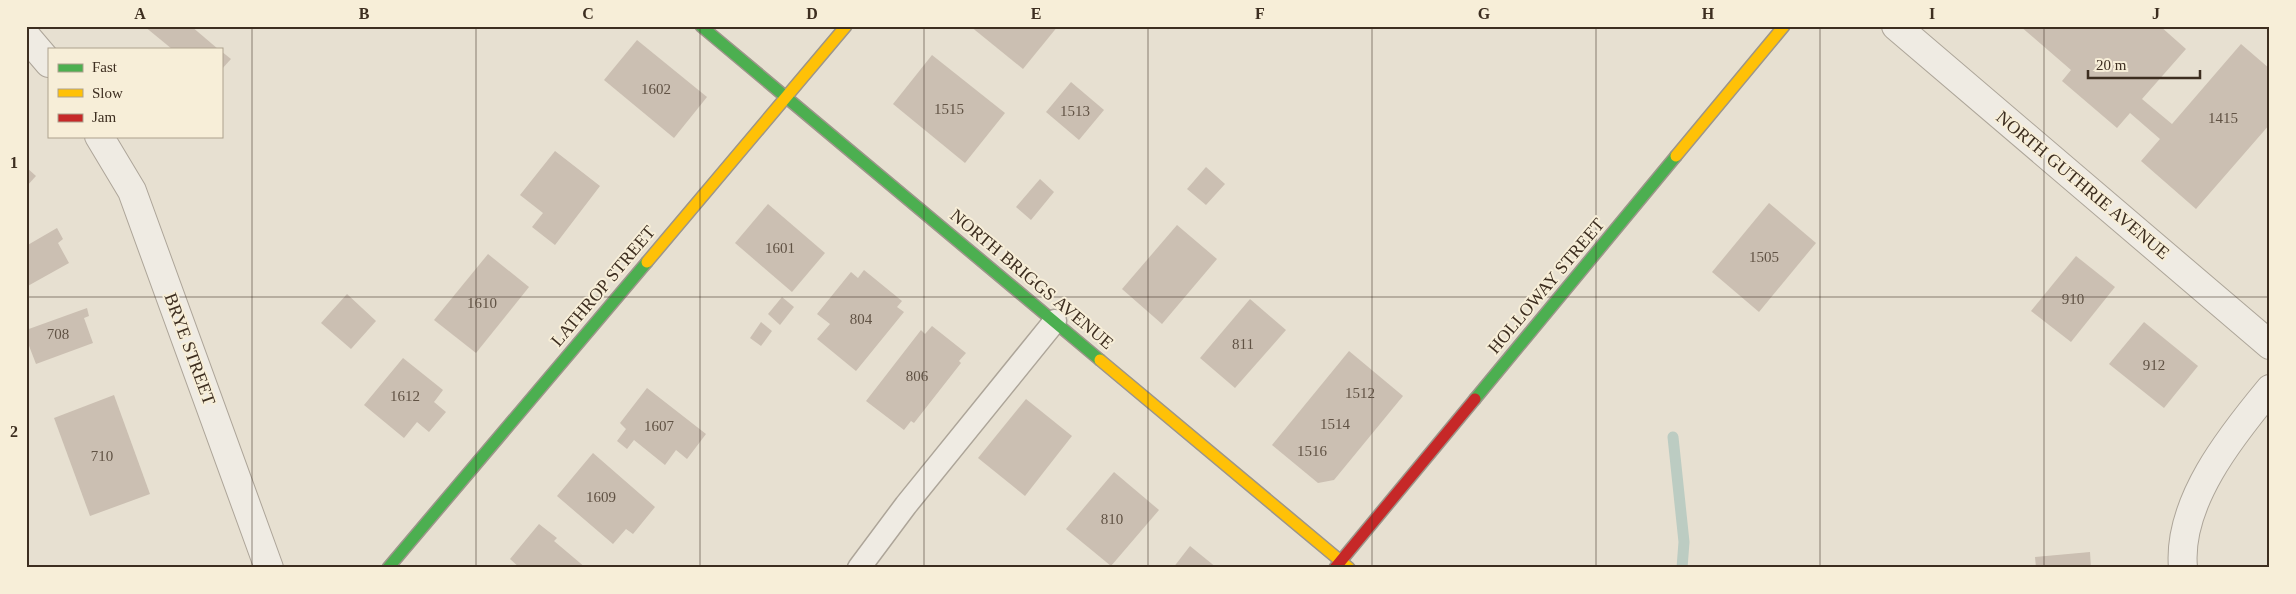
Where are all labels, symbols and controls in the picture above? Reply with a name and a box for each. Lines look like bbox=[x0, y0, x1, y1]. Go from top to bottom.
text: A bbox=[134, 5, 146, 22]
text: B bbox=[359, 5, 370, 22]
text: C bbox=[582, 5, 594, 22]
text: D bbox=[806, 5, 818, 22]
text: E bbox=[1031, 5, 1041, 22]
text: F bbox=[1255, 5, 1265, 22]
text: G bbox=[1478, 5, 1491, 22]
text: H bbox=[1702, 5, 1715, 22]
text: I bbox=[1929, 5, 1935, 22]
text: J bbox=[2152, 5, 2160, 22]
legend bbox=[48, 48, 222, 138]
scale bar bbox=[2088, 48, 2201, 80]
text: 20 m bbox=[2096, 57, 2127, 73]
text: Fast bbox=[92, 59, 118, 75]
house number: 1602 bbox=[641, 81, 671, 97]
text: Slow bbox=[92, 85, 123, 101]
house number: 1515 bbox=[934, 101, 964, 117]
house number: 1513 bbox=[1060, 103, 1090, 119]
street label: NORTH GUTHRIE AVENUE bbox=[1992, 107, 2174, 263]
text: Jam bbox=[92, 109, 116, 125]
house number: 1415 bbox=[2208, 110, 2238, 126]
text: 1 bbox=[10, 154, 18, 171]
street label: NORTH BRIGGS AVENUE bbox=[946, 205, 1118, 353]
street label: HOLLOWAY STREET bbox=[1484, 214, 1608, 358]
street label: LATHROP STREET bbox=[547, 222, 659, 350]
house number: 1601 bbox=[765, 240, 795, 256]
house number: 1505 bbox=[1749, 249, 1779, 265]
street label: BRYE STREET bbox=[161, 290, 219, 408]
house number: 910 bbox=[2062, 291, 2084, 307]
house number: 1610 bbox=[467, 295, 497, 311]
house number: 804 bbox=[850, 311, 873, 327]
house number: 708 bbox=[47, 326, 69, 342]
house number: 811 bbox=[1232, 336, 1254, 352]
house number: 912 bbox=[2143, 357, 2165, 373]
house number: 806 bbox=[906, 368, 929, 384]
house number: 1512 bbox=[1345, 385, 1375, 401]
house number: 1612 bbox=[390, 388, 420, 404]
house number: 1514 bbox=[1320, 416, 1351, 432]
house number: 1607 bbox=[644, 418, 675, 434]
text: 2 bbox=[10, 423, 18, 440]
house number: 1516 bbox=[1297, 443, 1328, 459]
house number: 710 bbox=[91, 448, 113, 464]
house number: 1609 bbox=[586, 489, 616, 505]
house number: 810 bbox=[1101, 511, 1123, 527]

